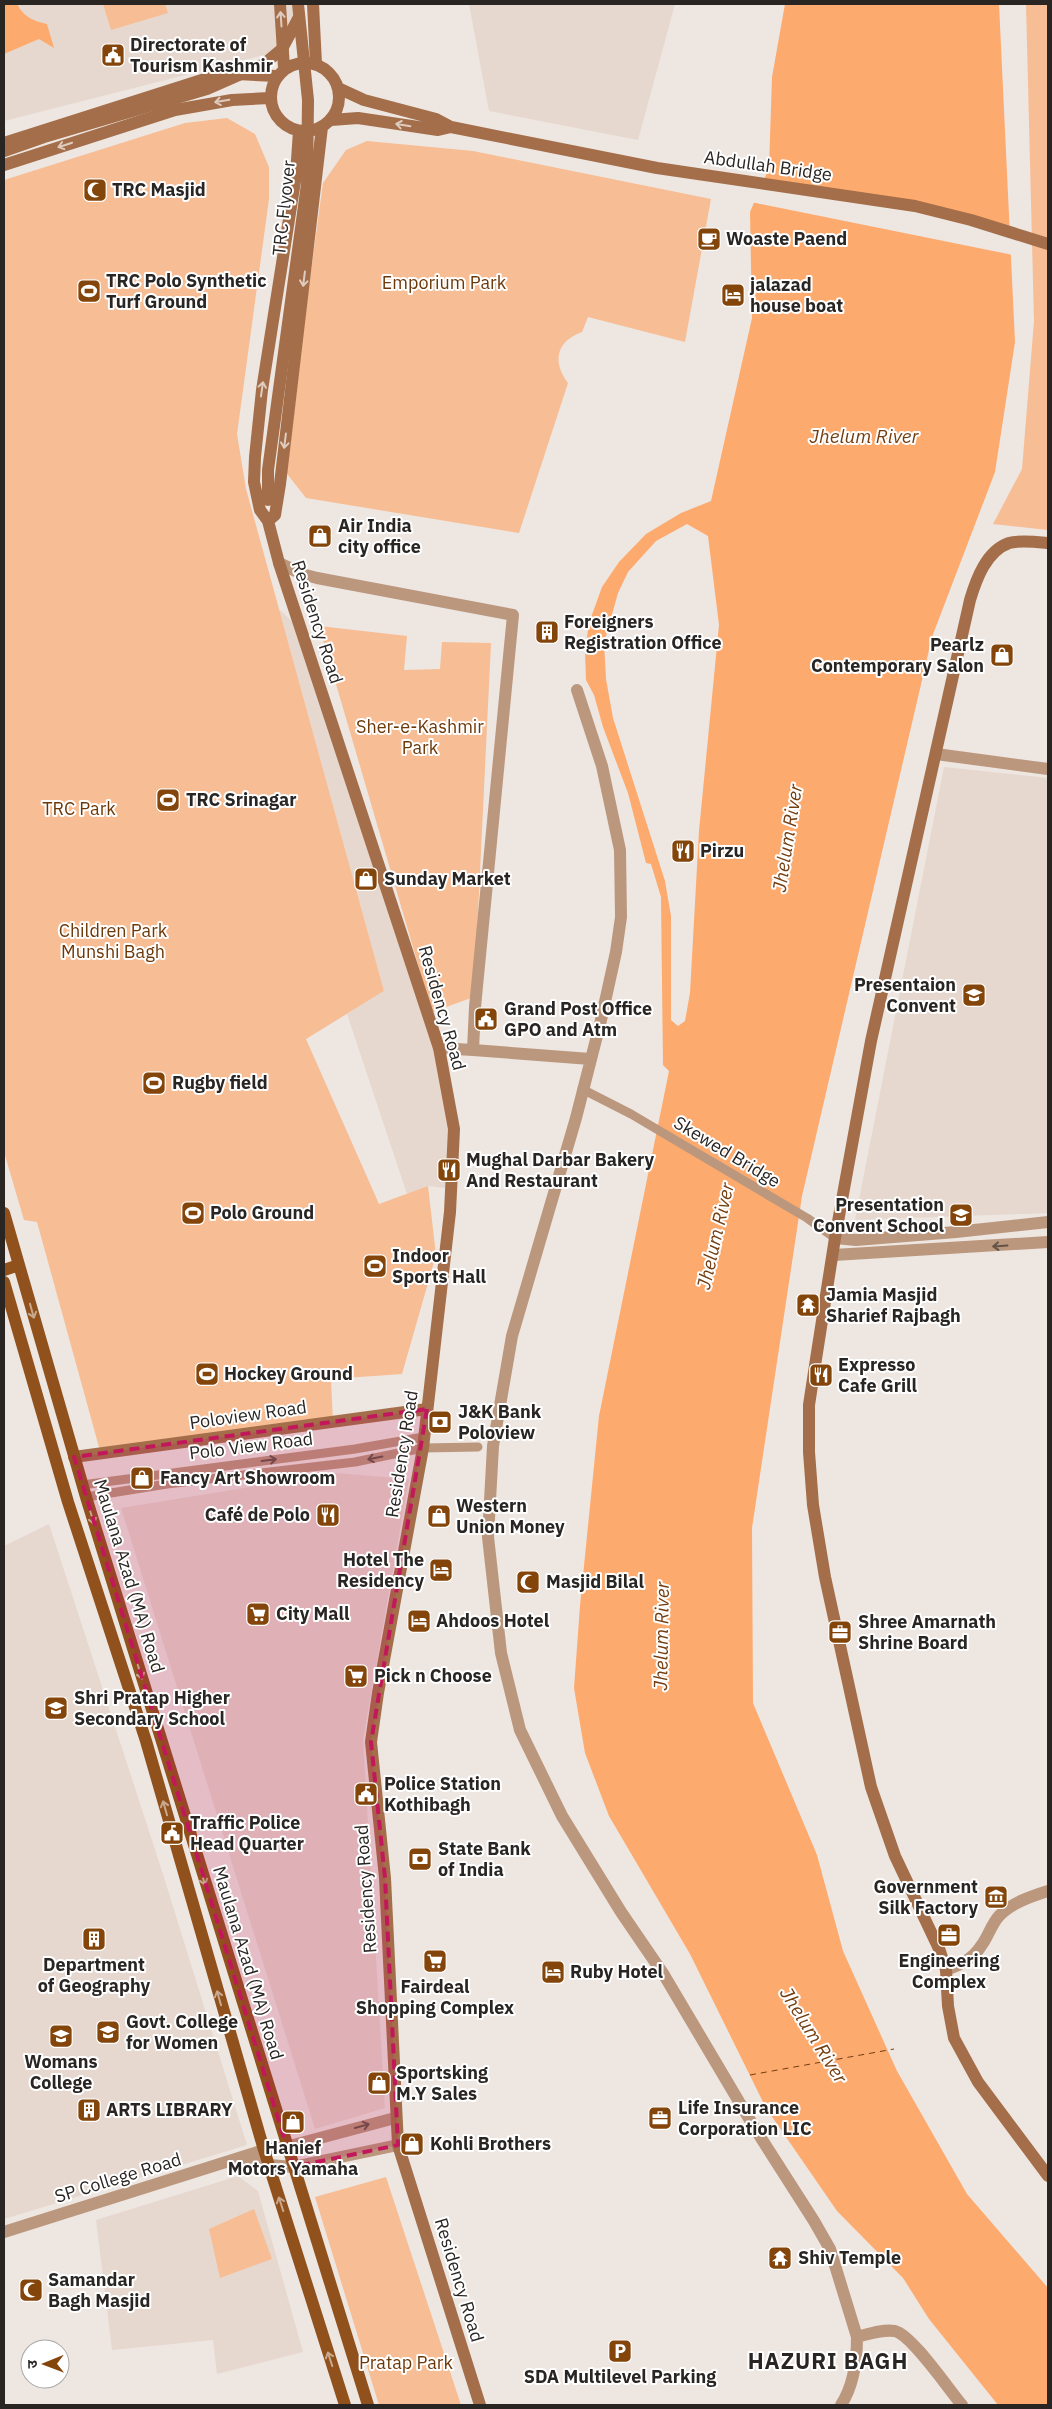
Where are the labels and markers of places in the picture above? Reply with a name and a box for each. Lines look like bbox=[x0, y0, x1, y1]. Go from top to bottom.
place label: Directorate of Tourism Kashmir bbox=[130, 33, 273, 77]
public building icon: Directorate of Tourism Kashmir bbox=[100, 42, 126, 68]
mosque icon: TRC Masjid bbox=[82, 177, 108, 203]
place label: TRC Masjid bbox=[112, 178, 206, 201]
cafe icon: Woaste Paend bbox=[696, 226, 722, 252]
place label: Woaste Paend bbox=[726, 227, 847, 250]
place label: TRC Polo Synthetic Turf Ground bbox=[106, 269, 267, 313]
place label: jalazad house boat bbox=[749, 273, 843, 317]
sports icon: TRC Polo Synthetic Turf Ground bbox=[76, 278, 102, 304]
hotel icon: jalazad house boat bbox=[720, 282, 746, 308]
place label: Air India city office bbox=[338, 514, 421, 558]
shop icon: Air India city office bbox=[307, 523, 333, 549]
place label: Foreigners Registration Office bbox=[564, 610, 722, 654]
building icon: Foreigners Registration Office bbox=[534, 619, 560, 645]
place label: Pearlz Contemporary Salon bbox=[811, 633, 984, 677]
shop icon: Pearlz Contemporary Salon bbox=[989, 642, 1015, 668]
sports icon: TRC Srinagar bbox=[155, 787, 181, 813]
place label: TRC Srinagar bbox=[186, 788, 296, 811]
restaurant icon: Pirzu bbox=[670, 838, 696, 864]
place label: Pirzu bbox=[700, 839, 744, 862]
shop icon: Sunday Market bbox=[353, 866, 379, 892]
place label: Sunday Market bbox=[384, 867, 511, 890]
place label: Presentaion Convent bbox=[854, 973, 956, 1017]
school or university icon: Presentaion Convent bbox=[961, 982, 987, 1008]
place label: Grand Post Office GPO and Atm bbox=[504, 997, 652, 1041]
public building icon: Grand Post Office GPO and Atm bbox=[473, 1006, 499, 1032]
sports icon: Rugby field bbox=[141, 1070, 167, 1096]
place label: Rugby field bbox=[172, 1071, 268, 1094]
place label: Mughal Darbar Bakery And Restaurant bbox=[466, 1148, 655, 1192]
restaurant icon: Mughal Darbar Bakery And Restaurant bbox=[436, 1157, 462, 1183]
place label: Presentation Convent School bbox=[813, 1193, 945, 1237]
sports icon: Polo Ground bbox=[180, 1200, 206, 1226]
place label: Polo Ground bbox=[210, 1201, 314, 1224]
school or university icon: Presentation Convent School bbox=[948, 1202, 974, 1228]
place label: Indoor Sports Hall bbox=[392, 1244, 486, 1288]
sports icon: Indoor Sports Hall bbox=[362, 1253, 388, 1279]
place label: Jamia Masjid Sharief Rajbagh bbox=[826, 1283, 961, 1327]
temple icon: Jamia Masjid Sharief Rajbagh bbox=[795, 1292, 821, 1318]
place label: Expresso Cafe Grill bbox=[838, 1353, 917, 1397]
sports icon: Hockey Ground bbox=[194, 1361, 220, 1387]
place label: Hockey Ground bbox=[224, 1362, 353, 1385]
restaurant icon: Expresso Cafe Grill bbox=[808, 1362, 834, 1388]
place label: J&K Bank Poloview bbox=[458, 1400, 542, 1444]
bank icon: J&K Bank Poloview bbox=[427, 1409, 453, 1435]
shop icon: Fancy Art Showroom bbox=[129, 1465, 155, 1491]
place label: Fancy Art Showroom bbox=[160, 1466, 335, 1489]
place label: Western Union Money bbox=[456, 1494, 565, 1538]
restaurant icon: Café de Polo bbox=[315, 1502, 341, 1528]
place label: Café de Polo bbox=[205, 1503, 310, 1526]
shop icon: Western Union Money bbox=[426, 1503, 452, 1529]
place label: Hotel The Residency bbox=[337, 1548, 424, 1592]
hotel icon: Hotel The Residency bbox=[428, 1557, 454, 1583]
mosque icon: Masjid Bilal bbox=[515, 1569, 541, 1595]
place label: Masjid Bilal bbox=[546, 1570, 644, 1593]
supermarket icon: City Mall bbox=[245, 1601, 271, 1627]
place label: City Mall bbox=[276, 1602, 350, 1625]
hotel icon: Ahdoos Hotel bbox=[406, 1608, 432, 1634]
place label: Ahdoos Hotel bbox=[436, 1609, 550, 1632]
place label: Shree Amarnath Shrine Board bbox=[858, 1610, 996, 1654]
office icon: Shree Amarnath Shrine Board bbox=[827, 1619, 853, 1645]
supermarket icon: Pick n Choose bbox=[343, 1663, 369, 1689]
place label: Pick n Choose bbox=[374, 1664, 492, 1687]
place label: Shri Pratap Higher Secondary School bbox=[74, 1686, 230, 1730]
school or university icon: Shri Pratap Higher Secondary School bbox=[43, 1695, 69, 1721]
place label: Police Station Kothibagh bbox=[384, 1772, 501, 1816]
public building icon: Police Station Kothibagh bbox=[353, 1781, 379, 1807]
place label: Traffic Police Head Quarter bbox=[190, 1811, 304, 1855]
public building icon: Traffic Police Head Quarter bbox=[159, 1820, 185, 1846]
place label: State Bank of India bbox=[438, 1837, 531, 1881]
bank icon: State Bank of India bbox=[407, 1846, 433, 1872]
place label: Government Silk Factory bbox=[874, 1875, 978, 1919]
museum icon: Government Silk Factory bbox=[983, 1884, 1009, 1910]
office icon: Engineering Complex bbox=[936, 1922, 962, 1948]
building icon: Department of Geography bbox=[81, 1926, 107, 1952]
supermarket icon: Fairdeal Shopping Complex bbox=[422, 1948, 448, 1974]
place label: Engineering Complex bbox=[899, 1949, 999, 1993]
place label: Department of Geography bbox=[38, 1953, 151, 1997]
hotel icon: Ruby Hotel bbox=[540, 1959, 566, 1985]
place label: Ruby Hotel bbox=[570, 1960, 663, 1983]
place label: Fairdeal Shopping Complex bbox=[356, 1975, 514, 2019]
place label: Govt. College for Women bbox=[126, 2010, 238, 2054]
school or university icon: Govt. College for Women bbox=[95, 2019, 121, 2045]
school or university icon: Womans College bbox=[48, 2023, 74, 2049]
place label: Womans College bbox=[24, 2050, 98, 2094]
place label: Sportsking M.Y Sales bbox=[396, 2061, 488, 2105]
shop icon: Sportsking M.Y Sales bbox=[366, 2070, 392, 2096]
place label: Life Insurance Corporation LIC bbox=[678, 2096, 812, 2140]
building icon: ARTS LIBRARY bbox=[76, 2097, 102, 2123]
place label: ARTS LIBRARY bbox=[106, 2098, 233, 2121]
office icon: Life Insurance Corporation LIC bbox=[647, 2105, 673, 2131]
shop icon: Hanief Motors Yamaha bbox=[280, 2109, 306, 2135]
shop icon: Kohli Brothers bbox=[399, 2131, 425, 2157]
place label: Kohli Brothers bbox=[430, 2132, 551, 2155]
place label: Hanief Motors Yamaha bbox=[228, 2136, 358, 2180]
temple icon: Shiv Temple bbox=[767, 2245, 793, 2271]
place label: Shiv Temple bbox=[798, 2246, 901, 2269]
place label: Samandar Bagh Masjid bbox=[48, 2268, 150, 2312]
mosque icon: Samandar Bagh Masjid bbox=[18, 2277, 44, 2303]
parking icon: SDA Multilevel Parking bbox=[607, 2338, 633, 2364]
place label: SDA Multilevel Parking bbox=[524, 2365, 716, 2388]

